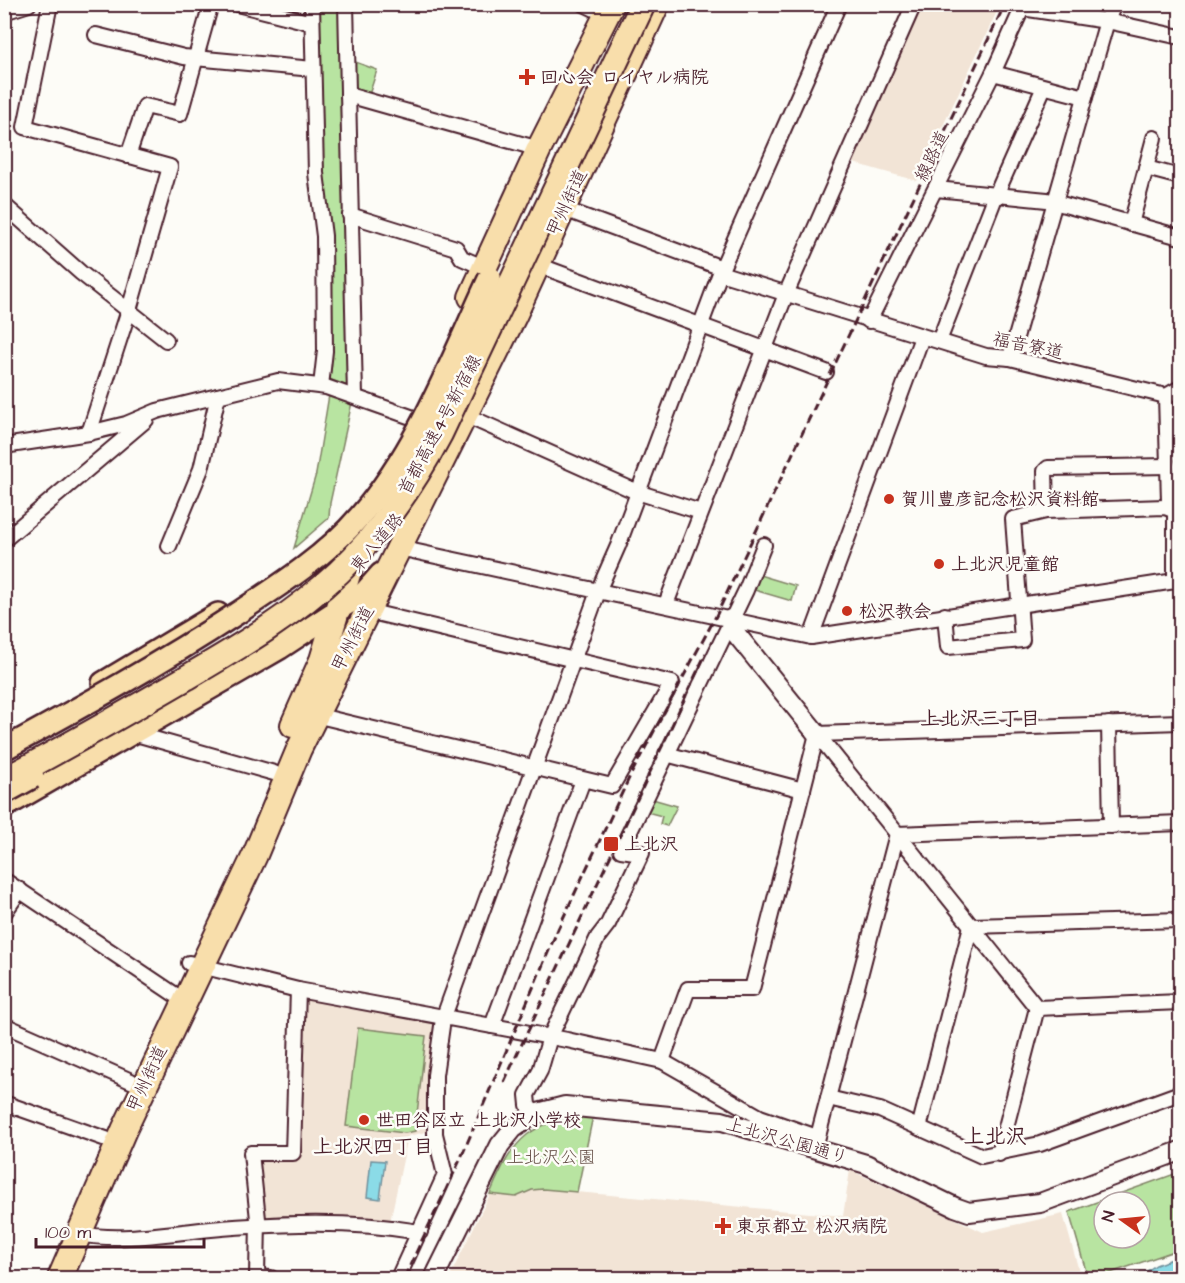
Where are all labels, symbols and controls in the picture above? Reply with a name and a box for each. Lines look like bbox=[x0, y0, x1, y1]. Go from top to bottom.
place label: 回心会 ロイヤル病院 bbox=[540, 65, 709, 90]
marker: 回心会 ロイヤル病院 bbox=[518, 68, 536, 86]
street label: 線路道 bbox=[909, 126, 955, 186]
street label: 甲州街道 bbox=[540, 165, 594, 241]
street label: 福音寮道 bbox=[990, 326, 1066, 366]
street label: 首都高速4号新宿線 bbox=[392, 350, 488, 500]
place label: 賀川豊彦記念松沢資料館 bbox=[901, 487, 1099, 512]
marker: 賀川豊彦記念松沢資料館 bbox=[882, 492, 896, 506]
street label: 東八道路 bbox=[344, 507, 410, 579]
place label: 上北沢児童館 bbox=[951, 552, 1059, 577]
marker: 上北沢児童館 bbox=[932, 557, 946, 571]
place label: 松沢教会 bbox=[859, 599, 931, 624]
street label: 甲州街道 bbox=[326, 601, 380, 677]
marker: 松沢教会 bbox=[840, 604, 854, 618]
district label: 上北沢三丁目 bbox=[920, 705, 1040, 733]
place label: 上北沢 bbox=[624, 832, 678, 857]
marker: 上北沢 bbox=[602, 835, 620, 853]
street label: 甲州街道 bbox=[120, 1041, 174, 1117]
place label: 世田谷区立 上北沢小学校 bbox=[376, 1108, 581, 1133]
street label: 上北沢公園通り bbox=[723, 1112, 851, 1170]
marker: 世田谷区立 上北沢小学校 bbox=[357, 1113, 371, 1127]
district label: 上北沢 bbox=[964, 1122, 1027, 1151]
district label: 上北沢四丁目 bbox=[313, 1133, 433, 1161]
park label: 上北沢公園 bbox=[506, 1145, 596, 1170]
north arrow bbox=[1092, 1190, 1152, 1250]
text: N bbox=[1097, 1209, 1120, 1224]
scale bar bbox=[36, 1211, 204, 1249]
place label: 東京都立 松沢病院 bbox=[736, 1214, 887, 1239]
marker: 東京都立 松沢病院 bbox=[714, 1217, 732, 1235]
text: 100 m bbox=[45, 1220, 91, 1245]

